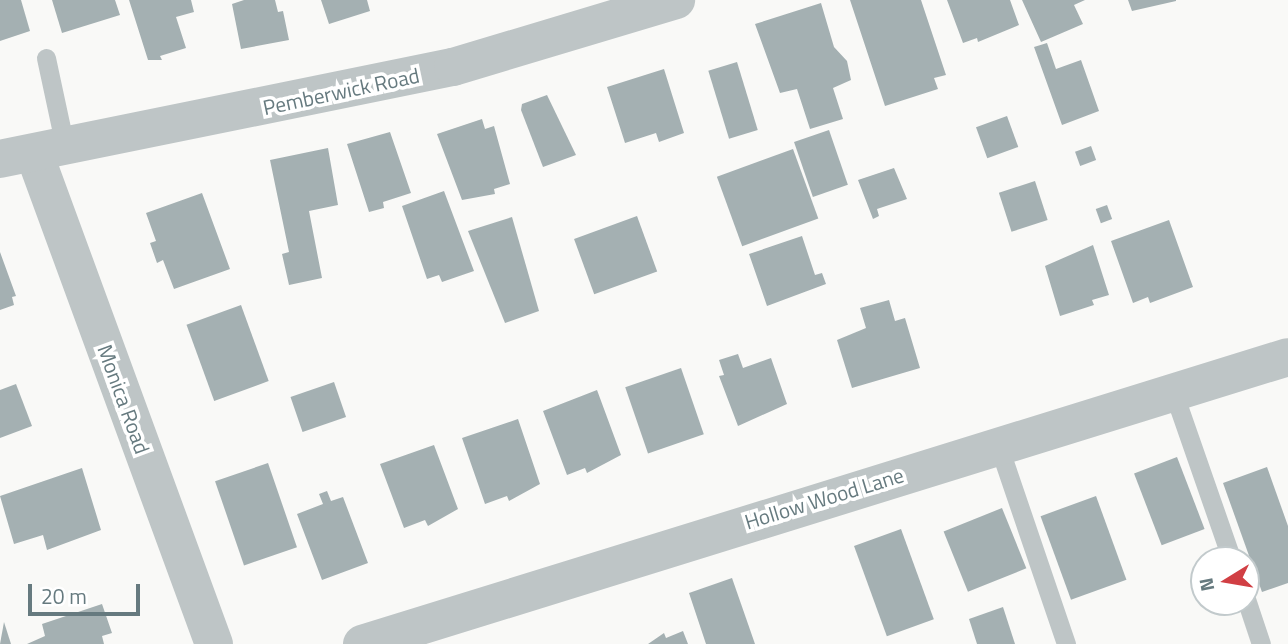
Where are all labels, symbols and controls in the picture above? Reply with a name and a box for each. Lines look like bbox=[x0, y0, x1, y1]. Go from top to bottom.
street label: Pemberwick Road bbox=[260, 62, 422, 120]
street label: Monica Road bbox=[93, 341, 155, 457]
street label: Hollow Wood Lane bbox=[741, 462, 907, 534]
north arrow bbox=[1190, 546, 1260, 616]
scale bar bbox=[32, 570, 144, 614]
text: N bbox=[1190, 575, 1221, 594]
text: 20 m bbox=[41, 580, 87, 612]

